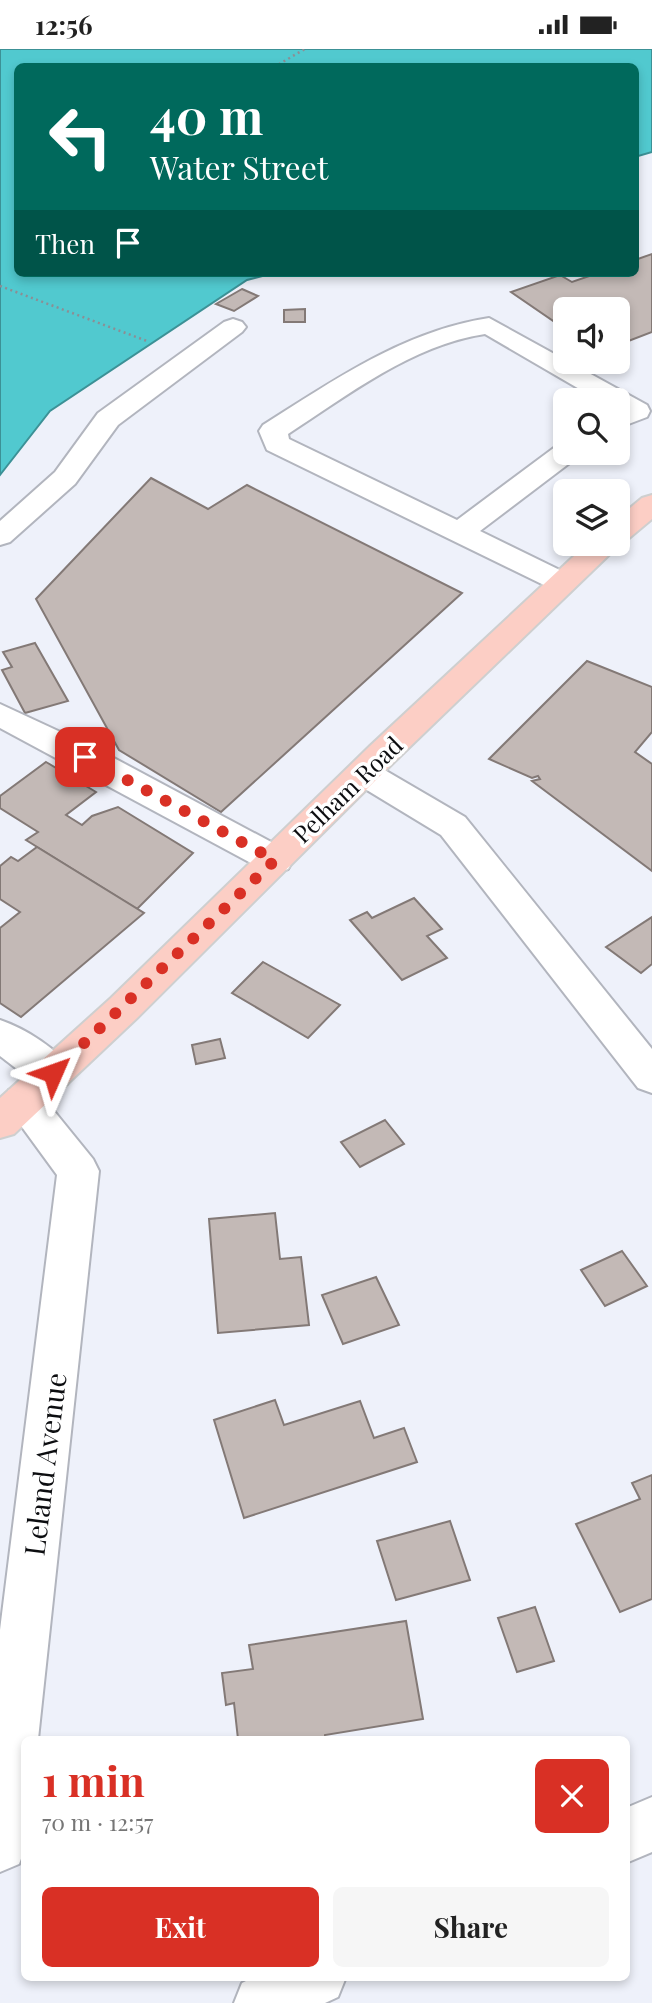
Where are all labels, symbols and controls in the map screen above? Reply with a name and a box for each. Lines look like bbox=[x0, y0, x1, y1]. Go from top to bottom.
text: 12:56 bbox=[35, 7, 93, 42]
text: 40 m bbox=[150, 82, 263, 147]
icon: left bbox=[35, 91, 126, 182]
text: Water Street bbox=[150, 145, 328, 188]
icon: arrive bbox=[109, 224, 147, 262]
text: Then bbox=[35, 226, 95, 261]
map controls bbox=[553, 297, 630, 556]
button: sound bbox=[553, 297, 630, 374]
button: search bbox=[553, 388, 630, 465]
button: layers bbox=[553, 479, 630, 556]
pin bbox=[55, 727, 115, 787]
street label: Pelham Road bbox=[285, 729, 409, 849]
icon: arrive bbox=[66, 738, 104, 776]
position arrow bbox=[16, 1036, 90, 1110]
street label: Leland Avenue bbox=[14, 1370, 74, 1558]
text: 1 min bbox=[42, 1752, 145, 1808]
button: close bbox=[535, 1759, 609, 1833]
text: 70 m · 12:57 bbox=[42, 1806, 153, 1837]
button: Exit bbox=[42, 1887, 319, 1967]
button: Share bbox=[333, 1887, 609, 1967]

